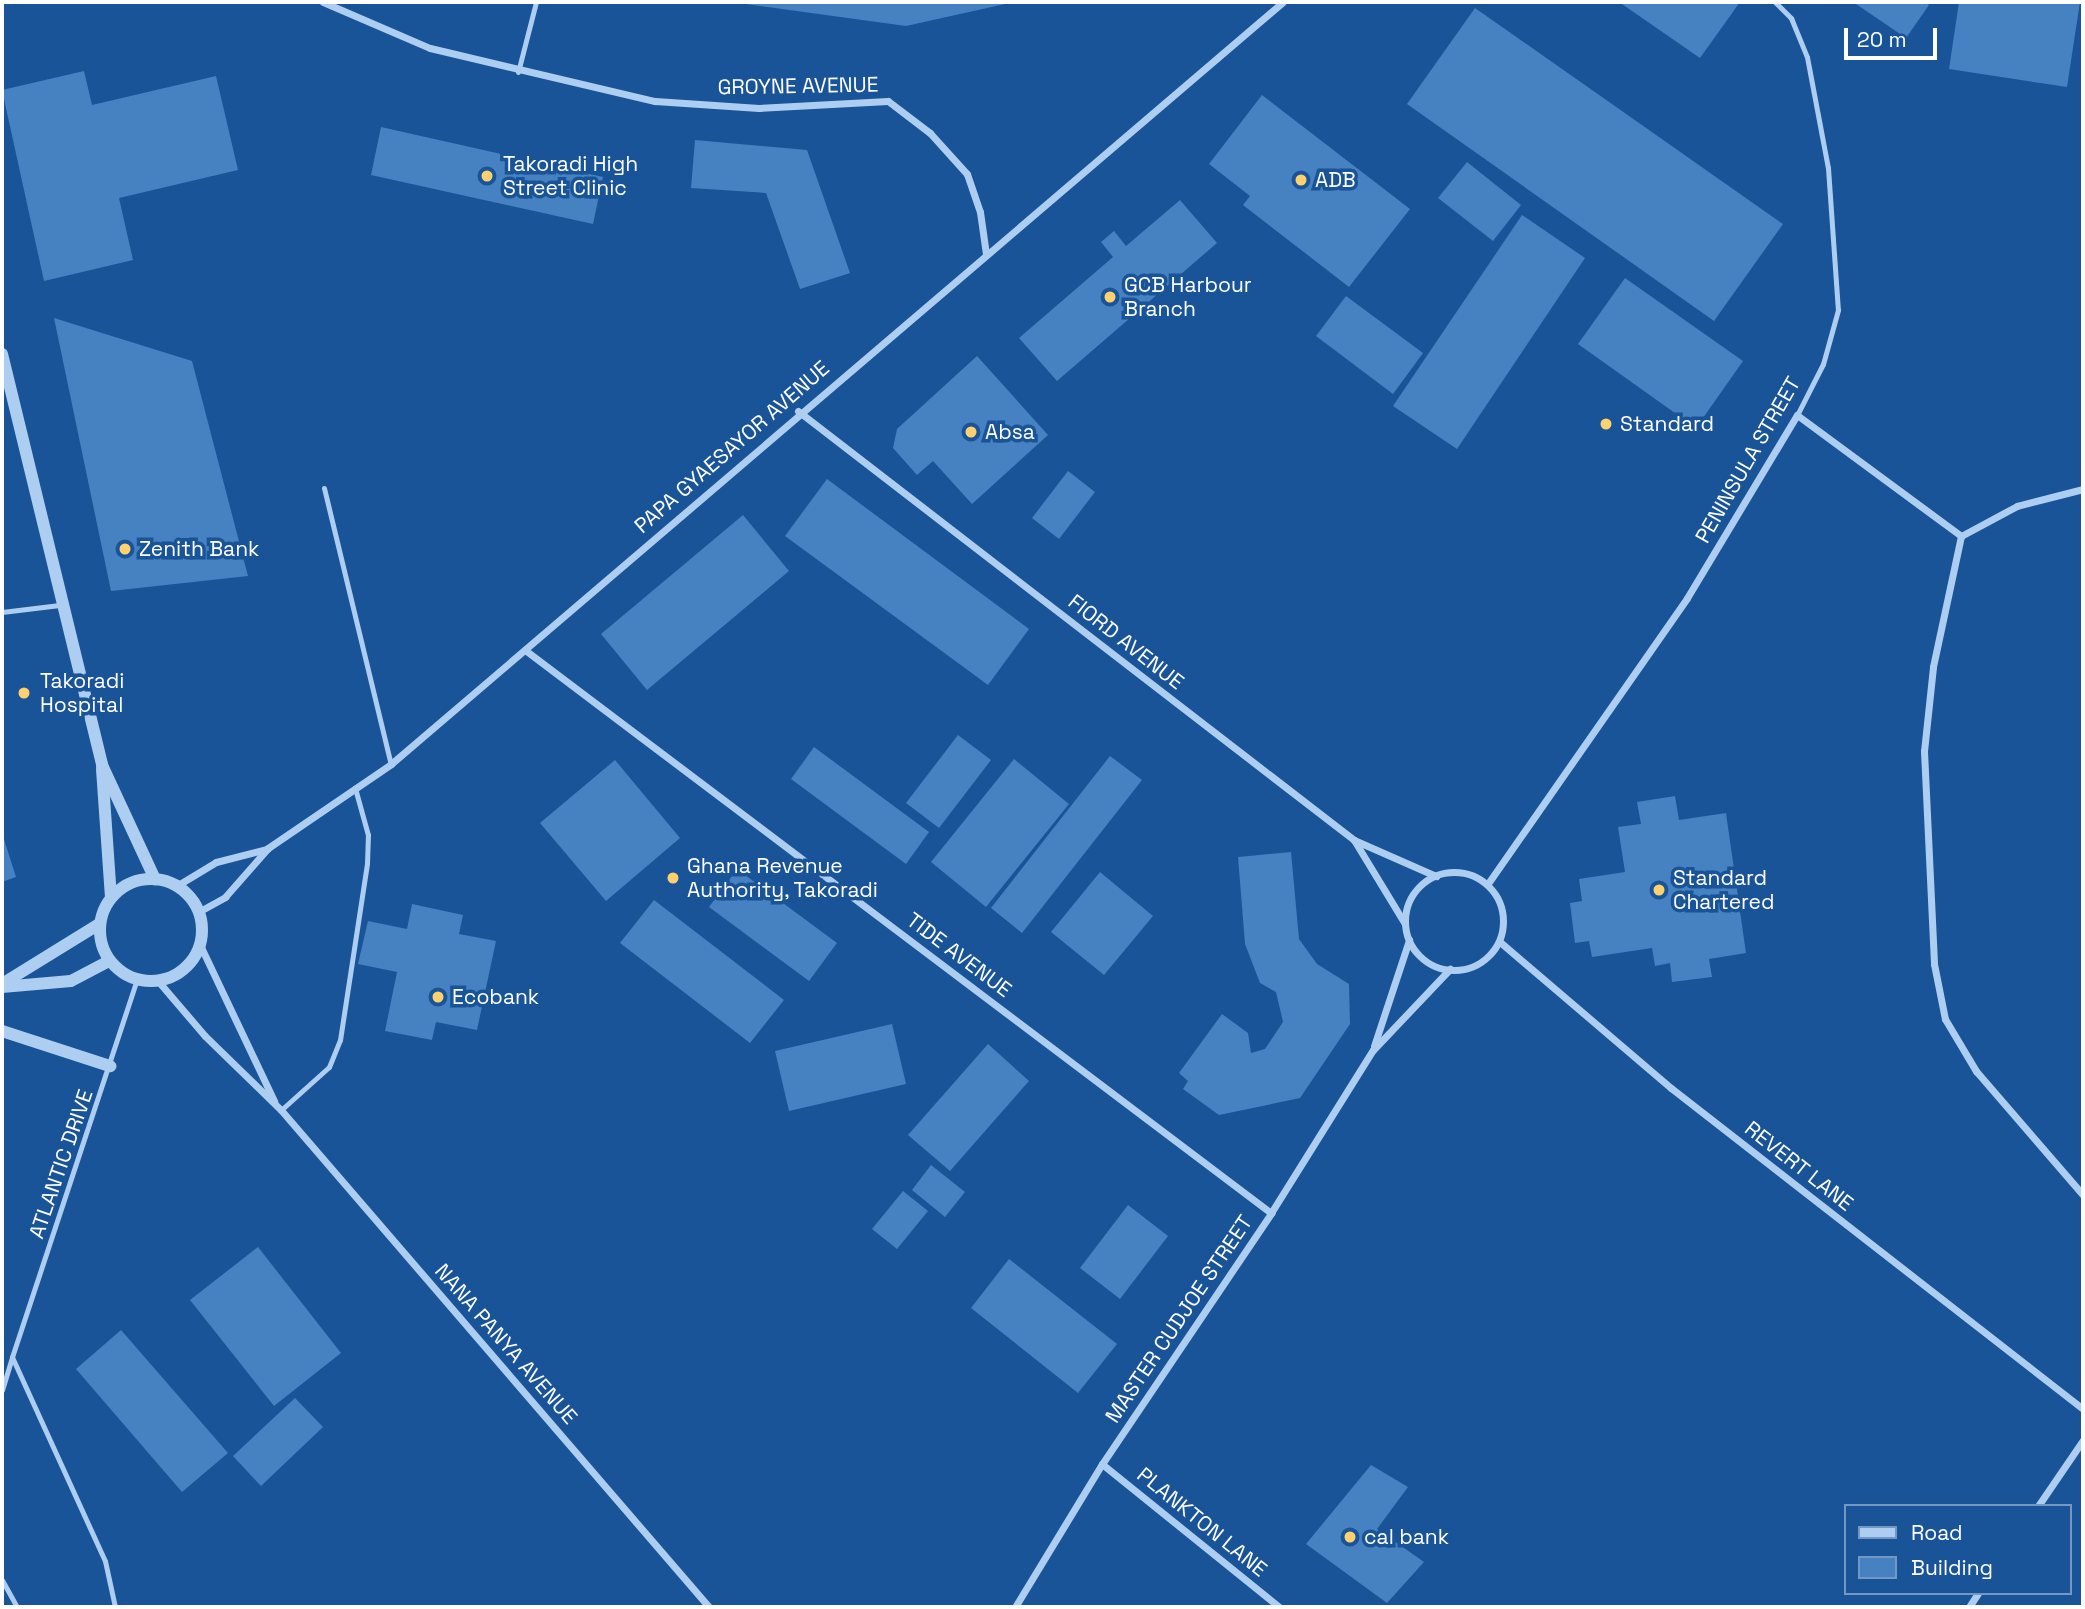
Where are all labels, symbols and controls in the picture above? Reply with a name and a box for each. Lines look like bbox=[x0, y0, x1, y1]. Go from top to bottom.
scale bar bbox=[1847, 14, 1940, 58]
text: 20 m bbox=[1857, 26, 1907, 53]
street label: GROYNE AVENUE bbox=[717, 72, 879, 100]
place label: Takoradi High Street Clinic bbox=[503, 151, 638, 201]
marker: Takoradi High Street Clinic bbox=[477, 166, 497, 186]
place label: ADB bbox=[1315, 167, 1356, 193]
marker: ADB bbox=[1293, 172, 1309, 188]
place label: GCB Harbour Branch bbox=[1124, 272, 1252, 322]
marker: GCB Harbour Branch bbox=[1102, 289, 1118, 305]
street label: PAPA GYAESAYOR AVENUE bbox=[629, 355, 835, 539]
street label: PENINSULA STREET bbox=[1690, 372, 1806, 548]
place label: Standard bbox=[1620, 411, 1714, 437]
marker: Standard bbox=[1598, 416, 1614, 432]
place label: Absa bbox=[985, 419, 1035, 445]
marker: Absa bbox=[963, 424, 979, 440]
place label: Zenith Bank bbox=[139, 536, 259, 562]
marker: Zenith Bank bbox=[117, 541, 133, 557]
street label: FIORD AVENUE bbox=[1063, 589, 1189, 695]
place label: Takoradi Hospital bbox=[40, 668, 124, 718]
marker: Takoradi Hospital bbox=[14, 683, 34, 703]
place label: Ghana Revenue Authority, Takoradi bbox=[687, 853, 879, 903]
place label: Standard Chartered bbox=[1673, 865, 1775, 915]
marker: Ghana Revenue Authority, Takoradi bbox=[665, 870, 681, 886]
marker: Standard Chartered bbox=[1651, 882, 1667, 898]
street label: TIDE AVENUE bbox=[901, 907, 1017, 1003]
place label: Ecobank bbox=[452, 984, 539, 1010]
marker: Ecobank bbox=[430, 989, 446, 1005]
street label: ATLANTIC DRIVE bbox=[24, 1086, 98, 1242]
street label: REVERT LANE bbox=[1740, 1116, 1858, 1216]
street label: MASTER CUDJOE STREET bbox=[1100, 1210, 1258, 1428]
street label: NANA PANYA AVENUE bbox=[429, 1258, 583, 1430]
street label: PLANKTON LANE bbox=[1132, 1462, 1272, 1582]
legend bbox=[1843, 1504, 2071, 1595]
text: Road bbox=[1911, 1519, 1963, 1546]
place label: cal bank bbox=[1364, 1524, 1449, 1550]
marker: cal bank bbox=[1342, 1529, 1358, 1545]
text: Building bbox=[1911, 1554, 1993, 1581]

